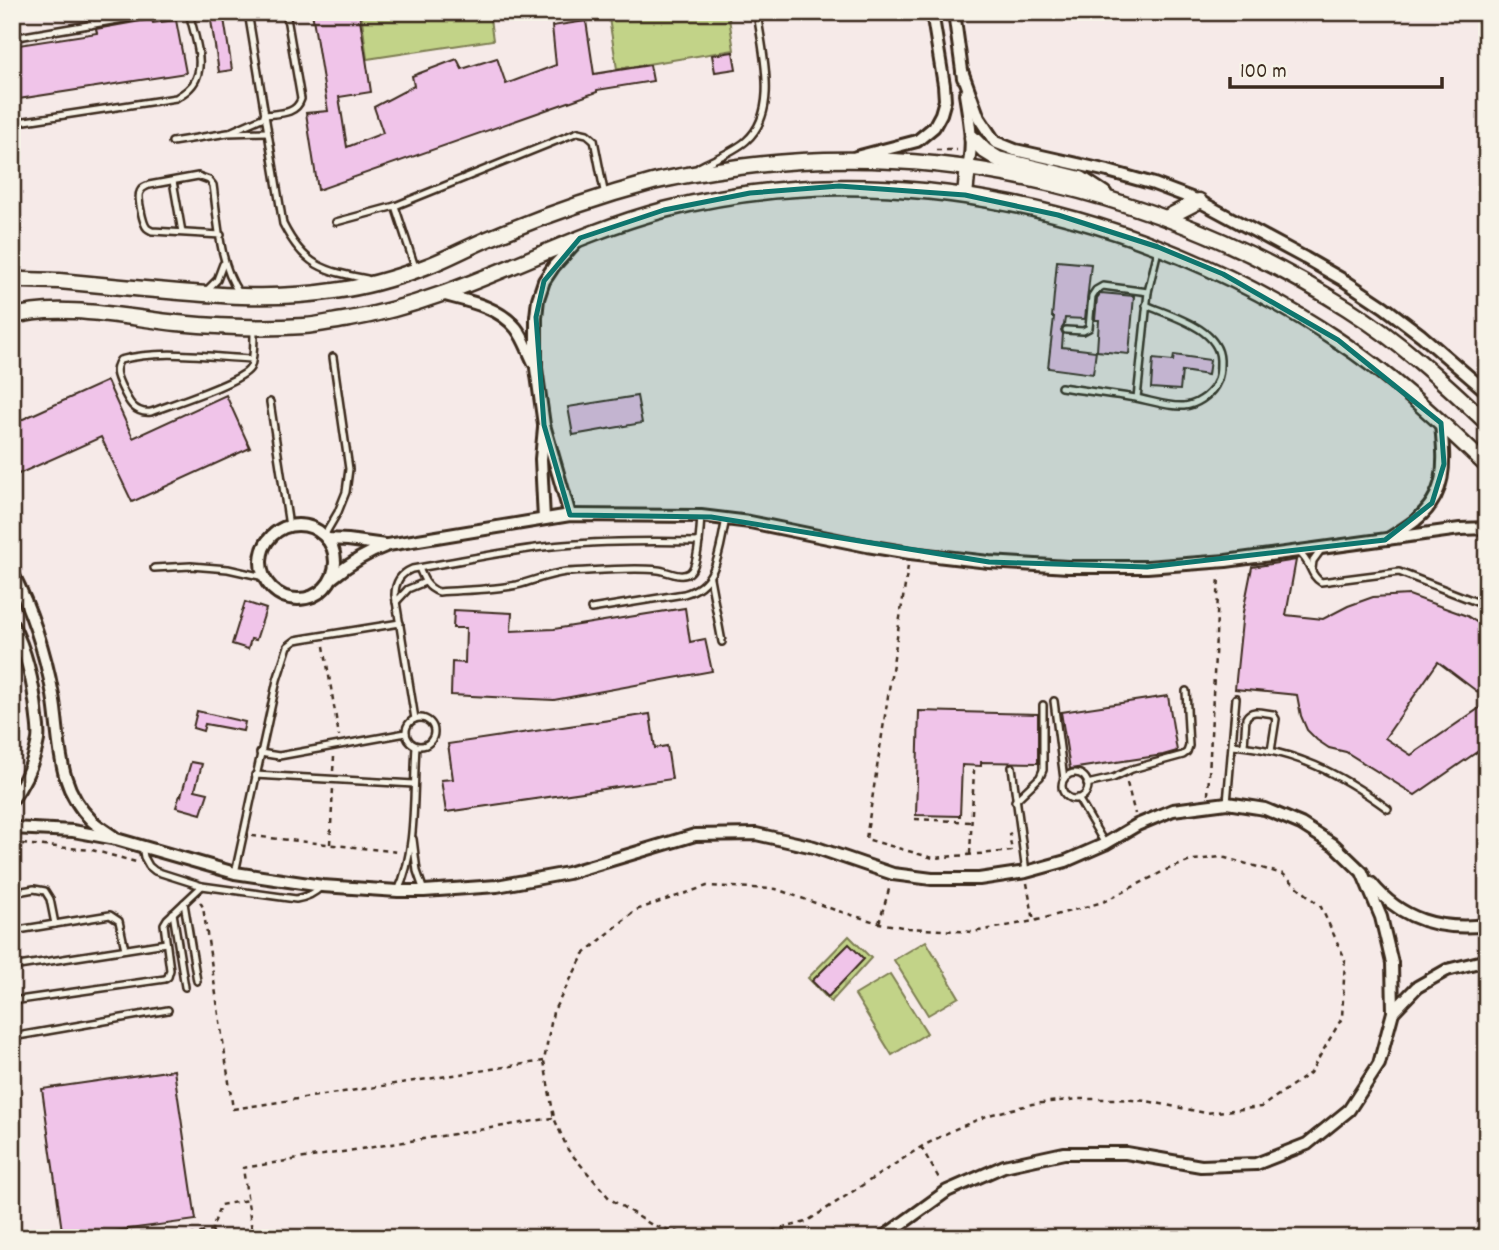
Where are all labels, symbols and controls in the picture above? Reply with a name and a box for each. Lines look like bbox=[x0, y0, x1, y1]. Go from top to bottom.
scale bar bbox=[1230, 46, 1441, 90]
text: 100 m bbox=[1240, 58, 1287, 88]

